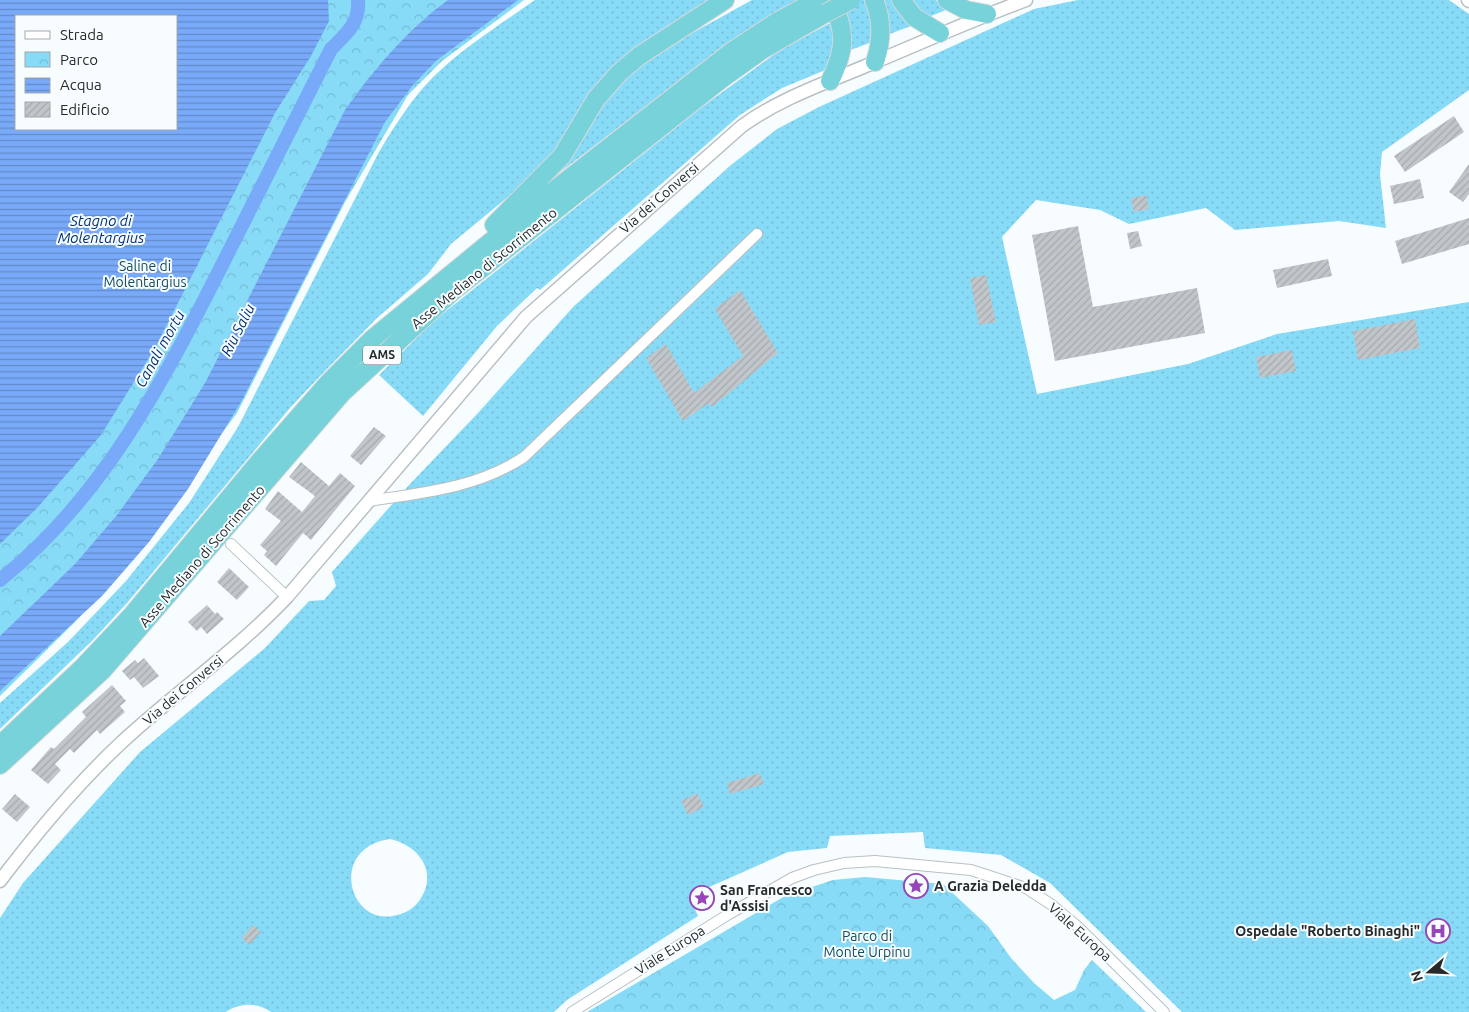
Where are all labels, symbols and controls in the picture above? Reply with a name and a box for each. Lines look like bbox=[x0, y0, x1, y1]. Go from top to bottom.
legend bbox=[15, 15, 178, 130]
text: Strada bbox=[60, 26, 104, 43]
text: Parco bbox=[60, 51, 98, 68]
text: Acqua bbox=[60, 76, 102, 93]
text: Edificio bbox=[60, 101, 109, 118]
street label: Via dei Conversi bbox=[616, 159, 702, 237]
street label: Asse Mediano di Scorrimento bbox=[408, 204, 560, 332]
water label: Stagno di Molentargius bbox=[58, 212, 145, 246]
park label: Saline di Molentargius bbox=[103, 258, 187, 290]
water label: Riu Saliu bbox=[217, 301, 258, 359]
water label: Canali mortu bbox=[131, 307, 188, 390]
road number: AMS bbox=[363, 346, 401, 364]
street label: Asse Mediano di Scorrimento bbox=[136, 482, 268, 630]
street label: Via dei Conversi bbox=[140, 652, 226, 728]
place icon: A Grazia Deledda bbox=[903, 873, 929, 899]
place label: A Grazia Deledda bbox=[934, 878, 1047, 894]
place label: San Francesco d'Assisi bbox=[720, 882, 813, 914]
place icon: San Francesco d'Assisi bbox=[689, 885, 715, 911]
street label: Viale Europa bbox=[1045, 900, 1115, 964]
hospital icon: Ospedale "Roberto Binaghi" bbox=[1425, 918, 1451, 944]
street label: Viale Europa bbox=[632, 922, 708, 978]
place label: Ospedale "Roberto Binaghi" bbox=[1235, 923, 1420, 939]
park label: Parco di Monte Urpinu bbox=[823, 928, 911, 960]
north arrow bbox=[1404, 947, 1454, 997]
text: N bbox=[1407, 969, 1426, 984]

